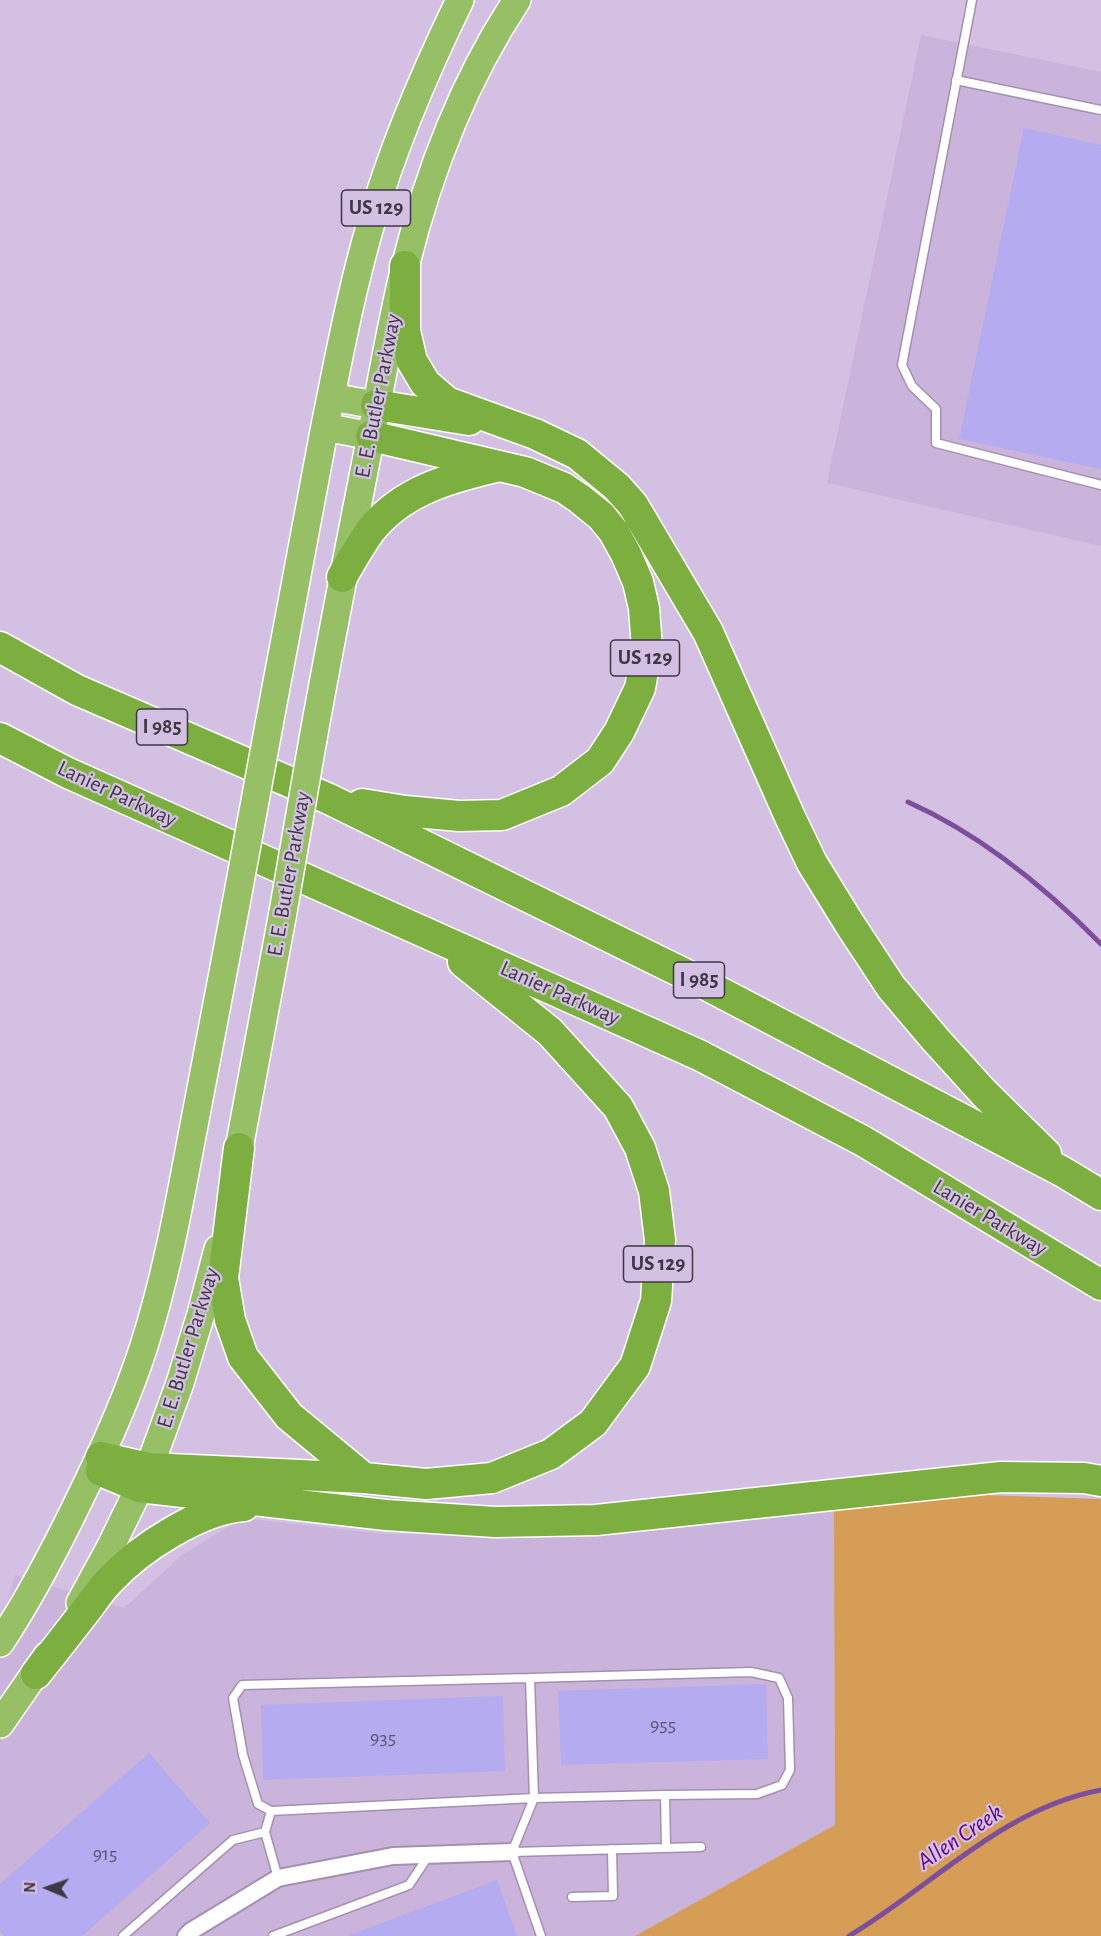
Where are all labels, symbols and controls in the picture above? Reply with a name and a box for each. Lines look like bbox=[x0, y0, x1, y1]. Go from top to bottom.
road number: US 129 bbox=[342, 190, 410, 226]
street label: E. E. Butler Parkway bbox=[349, 312, 407, 480]
road number: US 129 bbox=[610, 640, 680, 676]
road number: I 985 bbox=[136, 709, 188, 745]
street label: Lanier Parkway bbox=[53, 755, 181, 833]
street label: E. E. Butler Parkway bbox=[262, 790, 316, 958]
street label: Lanier Parkway bbox=[496, 955, 624, 1031]
road number: I 985 bbox=[674, 962, 724, 998]
street label: Lanier Parkway bbox=[928, 1174, 1052, 1262]
road number: US 129 bbox=[624, 1246, 692, 1282]
street label: E. E. Butler Parkway bbox=[151, 1264, 225, 1432]
house number: 955 bbox=[650, 1713, 676, 1737]
house number: 935 bbox=[370, 1726, 396, 1750]
water label: Allen Creek bbox=[912, 1798, 1008, 1876]
house number: 915 bbox=[93, 1842, 117, 1866]
north arrow bbox=[18, 1858, 78, 1918]
text: N bbox=[22, 1882, 38, 1893]

